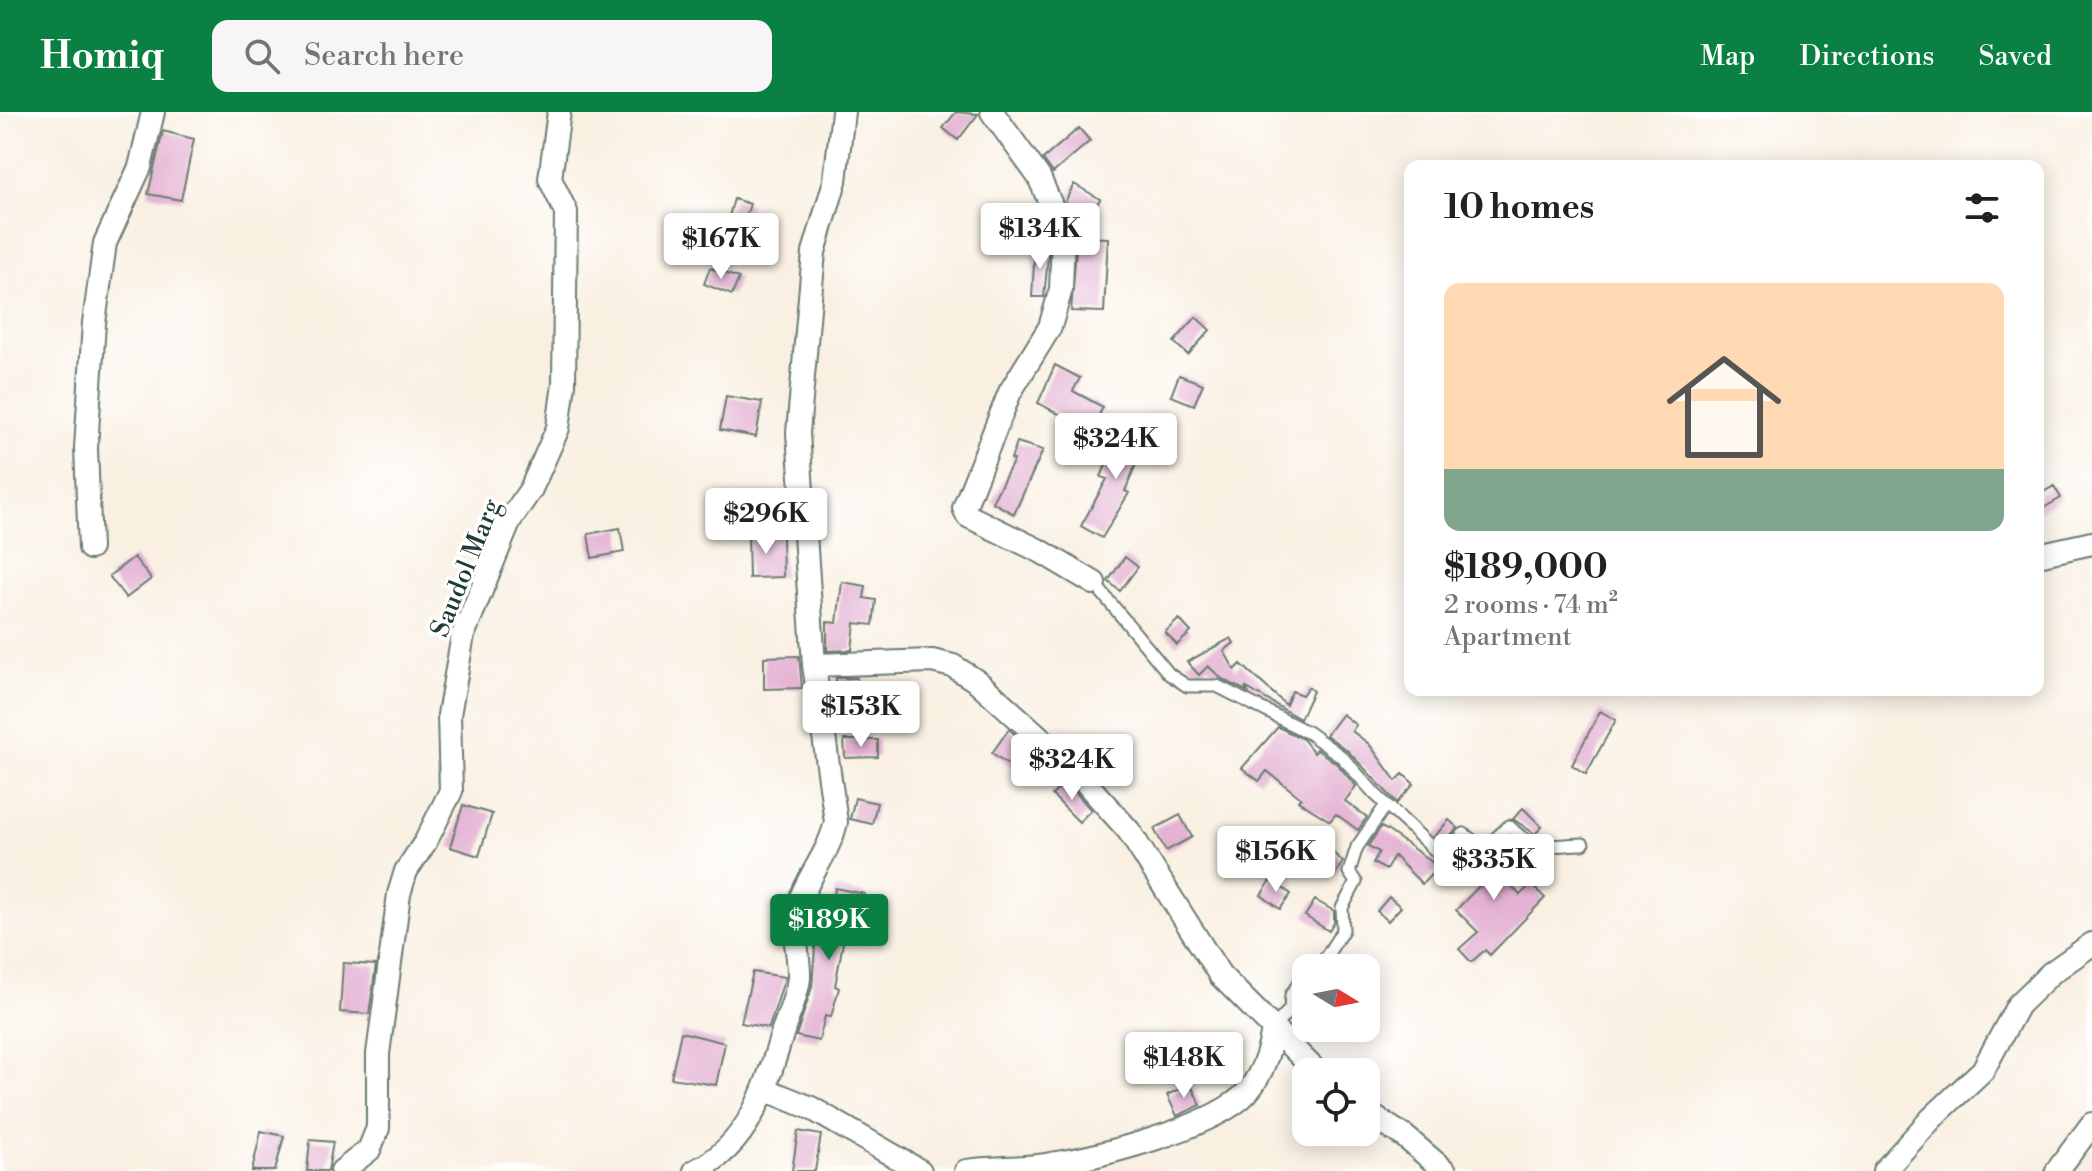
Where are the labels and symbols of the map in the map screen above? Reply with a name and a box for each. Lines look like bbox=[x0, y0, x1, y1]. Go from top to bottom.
pin: $134K bbox=[984, 203, 1096, 271]
pin: $167K bbox=[665, 213, 777, 281]
pin: $324K bbox=[1060, 413, 1172, 481]
pin: $296K bbox=[710, 488, 822, 556]
street label: Saudol Marg bbox=[424, 494, 508, 642]
pin: $153K bbox=[805, 681, 917, 749]
pin: $324K bbox=[1016, 734, 1128, 802]
pin: $156K bbox=[1220, 826, 1332, 894]
pin: $335K bbox=[1438, 834, 1550, 902]
pin: $189K bbox=[773, 894, 885, 962]
north arrow bbox=[1292, 954, 1380, 1042]
pin: $148K bbox=[1128, 1032, 1240, 1100]

